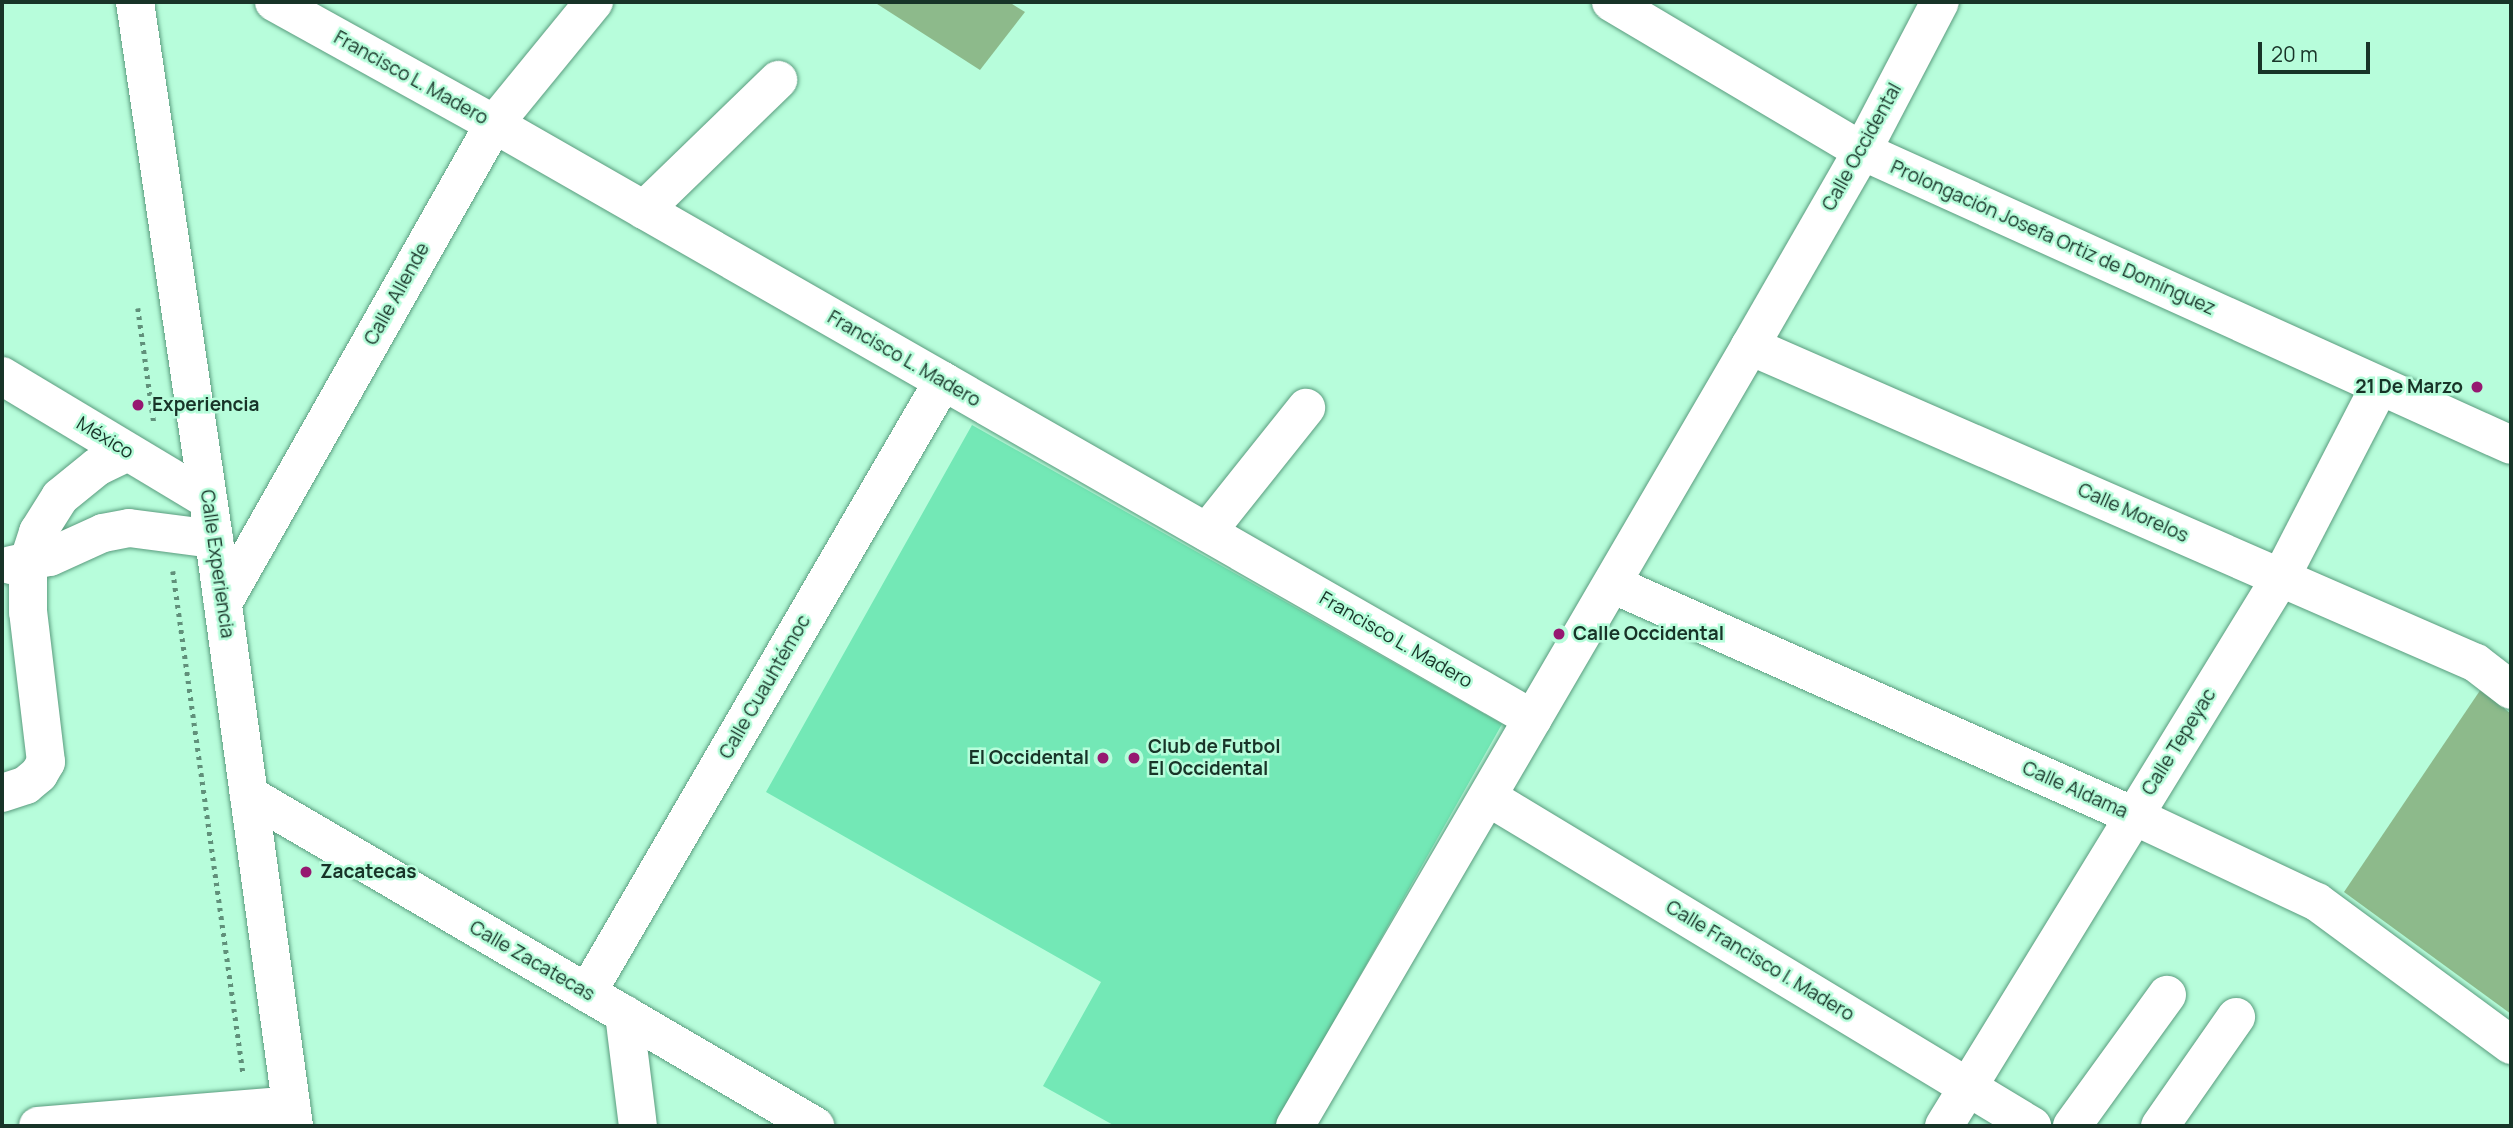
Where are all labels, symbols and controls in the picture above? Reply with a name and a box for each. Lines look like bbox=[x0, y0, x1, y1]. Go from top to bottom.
street label: Francisco L. Madero bbox=[330, 26, 492, 130]
scale bar bbox=[2261, 28, 2373, 72]
text: 20 m bbox=[2271, 40, 2318, 68]
street label: Calle Occidental bbox=[1817, 79, 1907, 215]
street label: Prolongación Josefa Ortiz de Domínguez bbox=[1887, 156, 2219, 320]
street label: Calle Allende bbox=[360, 239, 434, 349]
street label: Francisco L. Madero bbox=[823, 306, 985, 412]
place label: 21 De Marzo bbox=[2355, 376, 2463, 398]
marker: 21 De Marzo bbox=[2469, 379, 2485, 395]
place label: Experiencia bbox=[152, 394, 259, 416]
marker: Experiencia bbox=[130, 397, 146, 413]
street label: México bbox=[72, 412, 138, 464]
street label: Calle Morelos bbox=[2074, 478, 2192, 548]
street label: Calle Experiencia bbox=[195, 488, 239, 640]
street label: Francisco L. Madero bbox=[1315, 587, 1477, 693]
street label: Calle Cuauhtémoc bbox=[715, 611, 815, 763]
place label: Calle Occidental bbox=[1573, 623, 1724, 645]
marker: Calle Occidental bbox=[1551, 626, 1567, 642]
street label: Calle Tepeyac bbox=[2137, 684, 2221, 800]
place label: Club de Futbol El Occidental bbox=[1148, 736, 1281, 780]
place label: El Occidental bbox=[969, 747, 1089, 769]
marker: El Occidental bbox=[1095, 750, 1111, 766]
marker: Club de Futbol El Occidental bbox=[1126, 750, 1142, 766]
street label: Calle Aldama bbox=[2019, 757, 2131, 823]
place label: Zacatecas bbox=[320, 861, 416, 883]
marker: Zacatecas bbox=[298, 864, 314, 880]
street label: Calle Francisco I. Madero bbox=[1662, 896, 1858, 1026]
street label: Calle Zacatecas bbox=[465, 916, 599, 1006]

